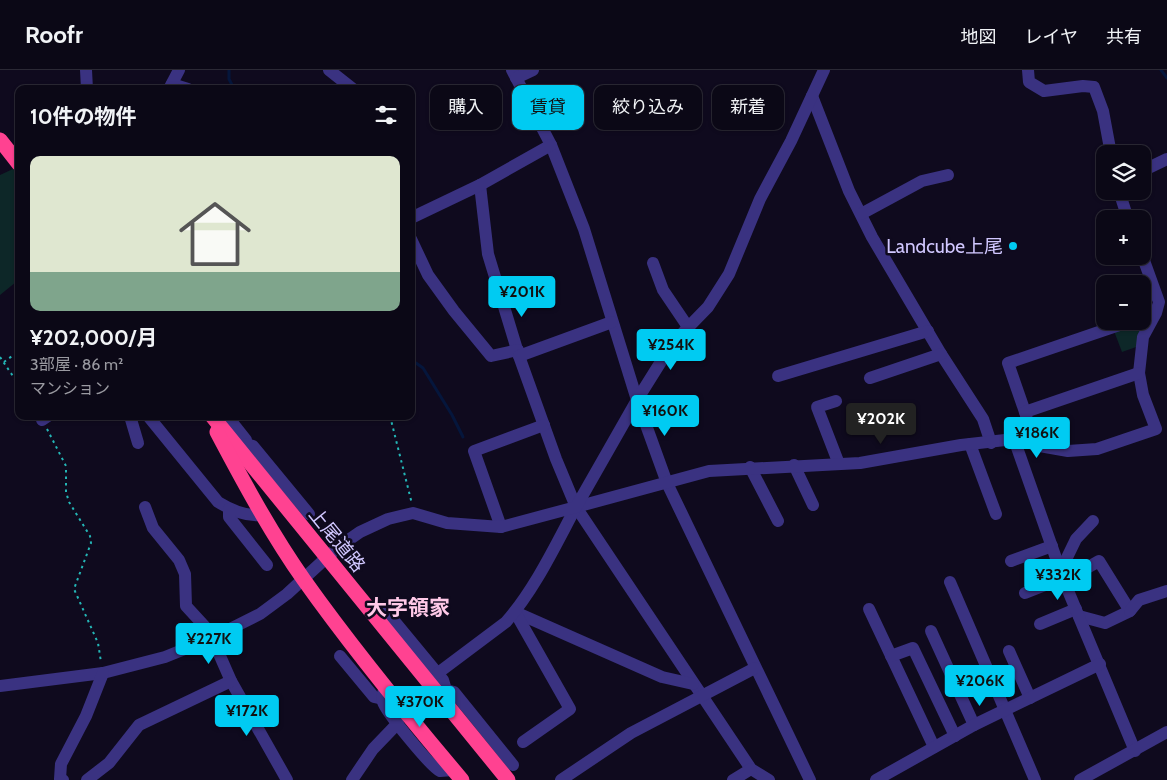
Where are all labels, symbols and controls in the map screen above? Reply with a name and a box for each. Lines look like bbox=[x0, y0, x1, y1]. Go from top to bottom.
text: Roofr bbox=[25, 20, 83, 49]
text: 地図 bbox=[961, 26, 997, 48]
text: レイヤ bbox=[1025, 26, 1078, 48]
text: 共有 bbox=[1106, 26, 1142, 48]
chip: 購入 bbox=[430, 85, 502, 130]
chip: 賃貸 bbox=[512, 85, 584, 130]
chip: 絞り込み bbox=[594, 85, 702, 130]
chip: 新着 bbox=[712, 85, 784, 130]
icon: filters bbox=[372, 101, 400, 129]
text: 10件の物件 bbox=[30, 104, 137, 129]
map controls bbox=[1096, 145, 1151, 330]
button: layers bbox=[1096, 145, 1151, 200]
icon: home bbox=[170, 189, 260, 279]
button: + bbox=[1096, 210, 1151, 265]
place label: Landcube上尾 bbox=[886, 235, 1003, 258]
marker: Landcube上尾 bbox=[1007, 240, 1019, 252]
button: − bbox=[1096, 275, 1151, 330]
pin: ¥201K bbox=[487, 276, 557, 318]
text: ¥201K bbox=[499, 282, 545, 301]
text: ¥202,000/月 bbox=[30, 325, 157, 350]
pin: ¥254K bbox=[636, 328, 706, 371]
text: ¥254K bbox=[648, 335, 694, 354]
text: 3部屋 · 86 m² bbox=[30, 355, 123, 374]
text: マンション bbox=[30, 379, 110, 398]
pin: ¥160K bbox=[630, 394, 700, 437]
text: ¥160K bbox=[642, 401, 688, 420]
pin: ¥202K bbox=[846, 402, 916, 445]
text: ¥202K bbox=[857, 409, 905, 428]
pin: ¥186K bbox=[1002, 416, 1072, 459]
text: ¥186K bbox=[1015, 423, 1059, 442]
street label: 上尾道路 bbox=[304, 503, 370, 577]
pin: ¥332K bbox=[1023, 558, 1093, 601]
text: ¥332K bbox=[1035, 565, 1081, 584]
district label: 大字領家 bbox=[366, 595, 450, 620]
pin: ¥227K bbox=[174, 622, 244, 665]
text: ¥227K bbox=[187, 629, 231, 648]
pin: ¥206K bbox=[945, 664, 1015, 707]
text: ¥206K bbox=[956, 671, 1004, 690]
pin: ¥370K bbox=[385, 686, 455, 728]
text: ¥370K bbox=[396, 692, 444, 711]
pin: ¥172K bbox=[212, 694, 282, 737]
text: ¥172K bbox=[226, 701, 268, 720]

